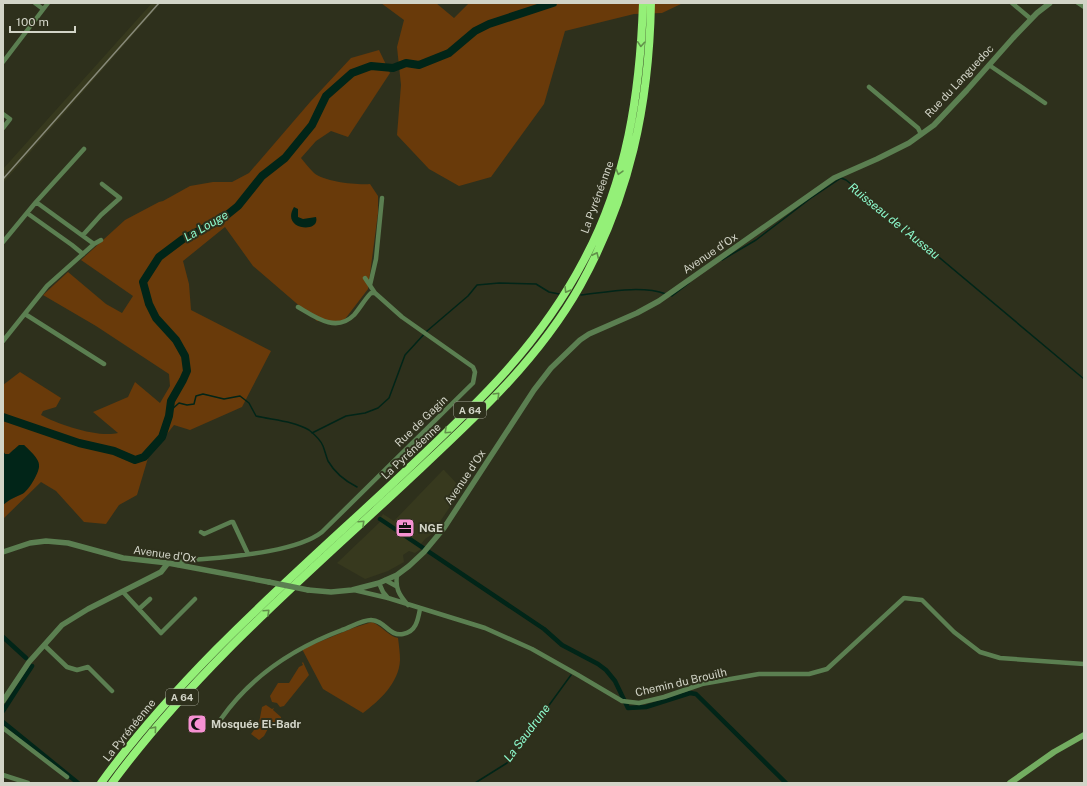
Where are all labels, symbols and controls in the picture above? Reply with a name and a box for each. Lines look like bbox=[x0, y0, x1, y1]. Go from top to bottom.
scale bar bbox=[10, 8, 75, 34]
text: 100 m bbox=[16, 15, 49, 29]
one-way arrow bbox=[637, 41, 646, 47]
street label: Rue du Languedoc bbox=[922, 42, 996, 120]
street label: La Pyrénéenne bbox=[578, 159, 616, 235]
one-way arrow bbox=[616, 168, 624, 175]
water label: Ruisseau de l'Aussau bbox=[846, 180, 943, 262]
water label: La Louge bbox=[181, 207, 231, 244]
street label: Avenue d'Ox bbox=[680, 230, 740, 276]
one-way arrow bbox=[591, 252, 599, 260]
one-way arrow bbox=[565, 286, 572, 293]
one-way arrow bbox=[492, 392, 500, 400]
street label: Rue de Gagin bbox=[392, 393, 450, 449]
road number: A 64 bbox=[454, 402, 486, 418]
street label: La Pyrénéenne bbox=[379, 421, 443, 481]
one-way arrow bbox=[444, 427, 452, 434]
street label: Avenue d'Ox bbox=[442, 447, 488, 507]
office icon: NGE bbox=[394, 517, 416, 539]
one-way arrow bbox=[357, 520, 365, 528]
place label: NGE bbox=[419, 522, 443, 534]
street label: Avenue d'Ox bbox=[133, 544, 197, 564]
one-way arrow bbox=[262, 609, 270, 617]
street label: Chemin du Brouilh bbox=[634, 666, 728, 698]
road number: A 64 bbox=[166, 689, 198, 705]
street label: La Pyrénéenne bbox=[100, 697, 158, 763]
water label: La Saudrune bbox=[501, 701, 553, 764]
mosque icon: Mosquée El-Badr bbox=[186, 713, 208, 735]
place label: Mosquée El-Badr bbox=[211, 718, 302, 730]
one-way arrow bbox=[149, 727, 156, 734]

